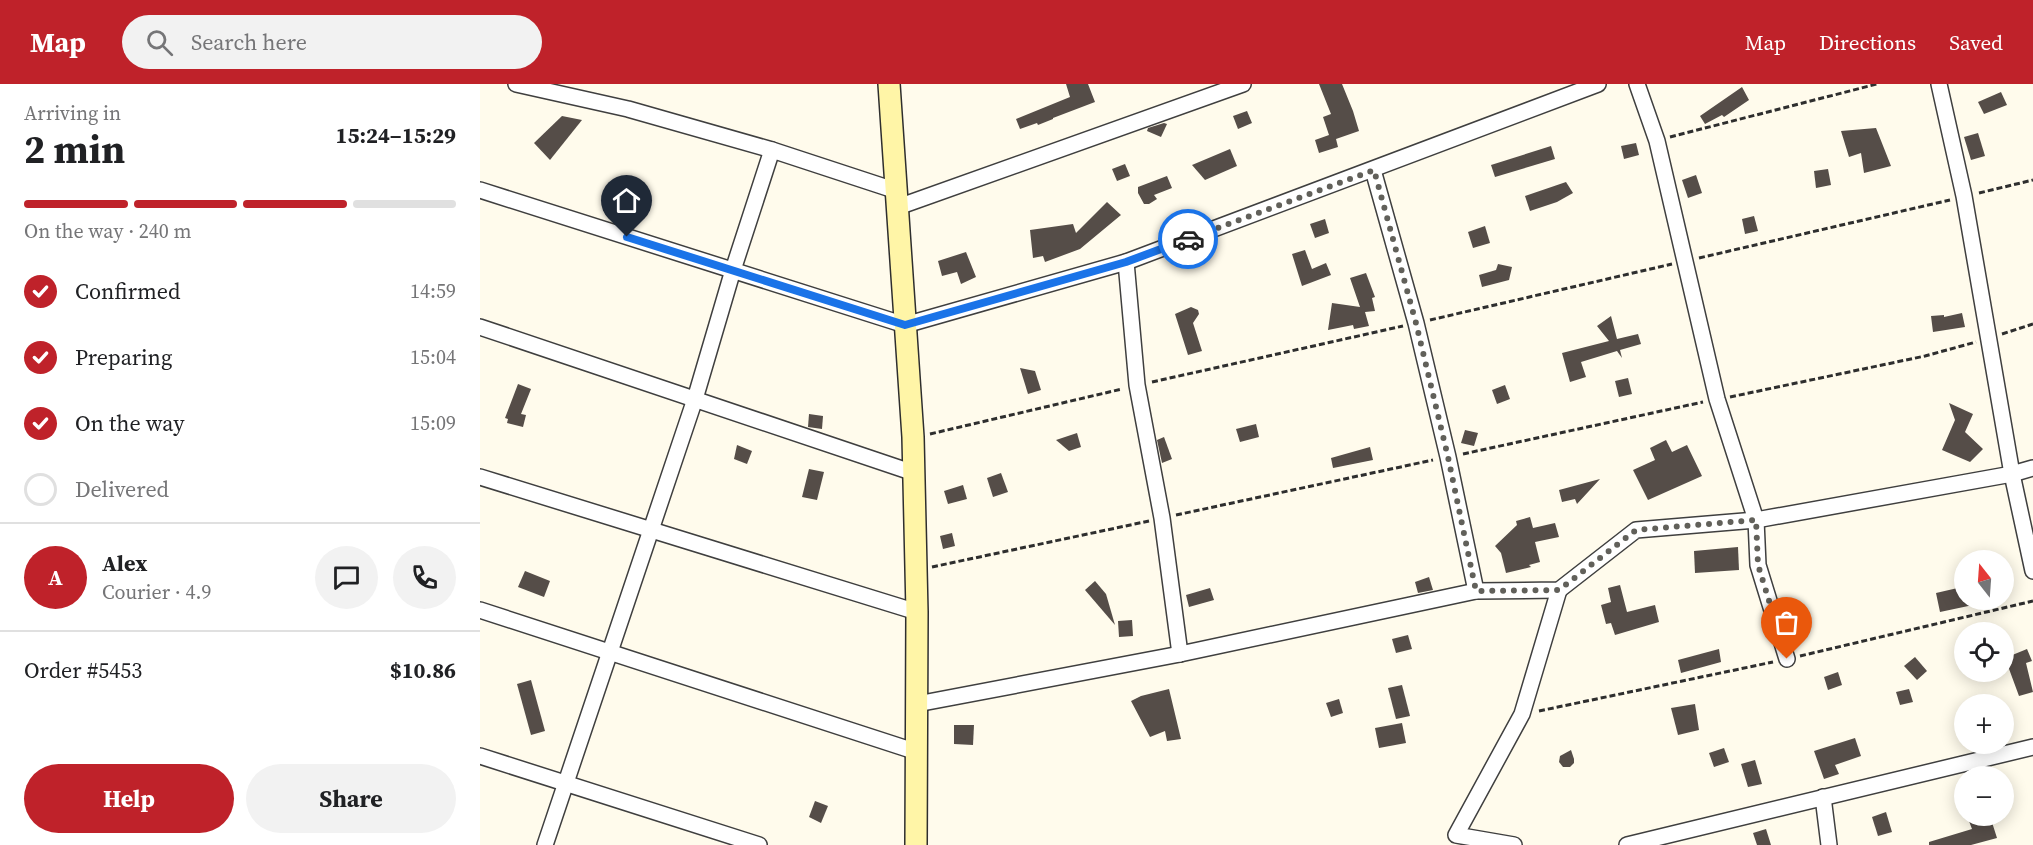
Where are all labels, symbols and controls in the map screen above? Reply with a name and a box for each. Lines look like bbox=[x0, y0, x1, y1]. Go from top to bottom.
search box bbox=[122, 15, 542, 69]
text: Map bbox=[30, 23, 86, 61]
icon: search bbox=[143, 26, 176, 59]
text: Search here bbox=[191, 27, 307, 57]
text: Map bbox=[1745, 28, 1786, 57]
text: Directions bbox=[1819, 28, 1916, 57]
text: Saved bbox=[1949, 28, 2003, 57]
text: Arriving in bbox=[24, 99, 121, 127]
text: 15:24–15:29 bbox=[336, 120, 456, 150]
text: 2 min bbox=[24, 123, 125, 176]
pin bbox=[601, 175, 652, 237]
icon: home bbox=[610, 184, 643, 217]
courier bbox=[1158, 209, 1218, 269]
text: On the way · 240 m bbox=[24, 217, 191, 245]
icon: car bbox=[1172, 223, 1205, 256]
icon: check bbox=[24, 275, 57, 308]
text: Confirmed bbox=[75, 276, 180, 306]
text: 14:59 bbox=[410, 277, 456, 305]
icon: check bbox=[24, 341, 57, 374]
text: Preparing bbox=[75, 342, 172, 372]
text: 15:04 bbox=[410, 343, 456, 371]
icon: check bbox=[24, 407, 57, 440]
text: On the way bbox=[75, 408, 184, 438]
text: 15:09 bbox=[410, 409, 456, 437]
text: Delivered bbox=[75, 474, 169, 504]
button: chat bbox=[315, 546, 378, 609]
button: phone bbox=[393, 546, 456, 609]
text: Alex bbox=[102, 548, 147, 578]
north arrow bbox=[1954, 550, 2014, 610]
map controls bbox=[1954, 550, 2014, 826]
text: A bbox=[48, 562, 63, 592]
text: Courier · 4.9 bbox=[102, 578, 211, 606]
pin bbox=[1761, 597, 1812, 659]
icon: bag bbox=[1770, 606, 1803, 639]
button: locate bbox=[1954, 622, 2014, 682]
text: Order #5453 bbox=[24, 655, 142, 685]
text: $10.86 bbox=[390, 655, 456, 685]
button: + bbox=[1954, 694, 2014, 754]
button: Help bbox=[24, 764, 234, 833]
button: Share bbox=[246, 764, 456, 833]
button: − bbox=[1954, 766, 2014, 826]

